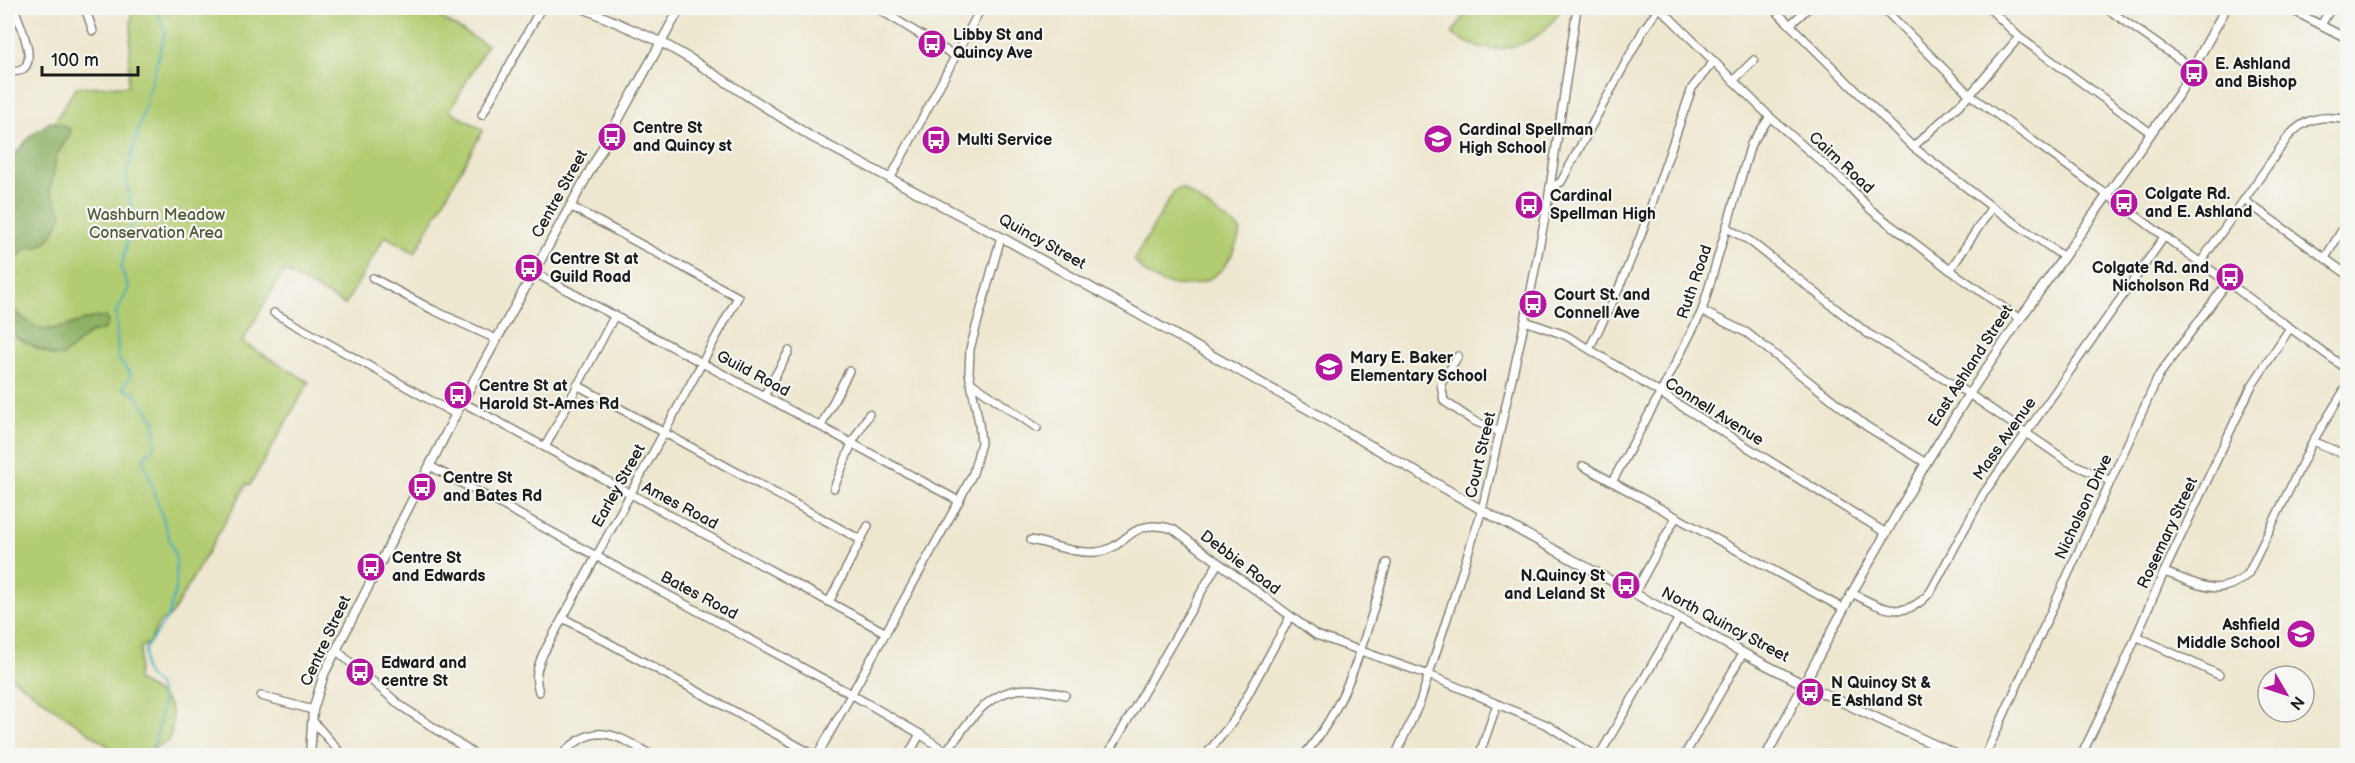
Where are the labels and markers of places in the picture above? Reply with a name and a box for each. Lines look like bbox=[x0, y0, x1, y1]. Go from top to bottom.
place label: Libby St and Quincy Ave bbox=[953, 26, 1043, 63]
bus stop icon: Libby St and Quincy Ave bbox=[916, 28, 948, 60]
place label: E. Ashland and Bishop bbox=[2215, 55, 2297, 92]
bus stop icon: E. Ashland and Bishop bbox=[2178, 57, 2210, 89]
place label: Centre St and Quincy st bbox=[633, 119, 732, 156]
bus stop icon: Centre St and Quincy st bbox=[596, 121, 628, 153]
place label: Cardinal Spellman High School bbox=[1459, 121, 1593, 158]
school or university icon: Cardinal Spellman High School bbox=[1422, 123, 1454, 155]
bus stop icon: Multi Service bbox=[920, 124, 952, 156]
place label: Multi Service bbox=[957, 131, 1052, 150]
place label: Colgate Rd. and E. Ashland bbox=[2145, 185, 2252, 222]
place label: Cardinal Spellman High bbox=[1550, 187, 1656, 224]
bus stop icon: Colgate Rd. and E. Ashland bbox=[2108, 187, 2140, 219]
bus stop icon: Cardinal Spellman High bbox=[1513, 189, 1545, 221]
place label: Centre St at Guild Road bbox=[550, 250, 639, 287]
bus stop icon: Centre St at Guild Road bbox=[513, 252, 545, 284]
place label: Colgate Rd. and Nicholson Rd bbox=[2092, 259, 2209, 296]
bus stop icon: Colgate Rd. and Nicholson Rd bbox=[2214, 261, 2246, 293]
place label: Court St. and Connell Ave bbox=[1554, 286, 1650, 323]
bus stop icon: Court St. and Connell Ave bbox=[1517, 288, 1549, 320]
place label: Mary E. Baker Elementary School bbox=[1350, 349, 1487, 386]
school or university icon: Mary E. Baker Elementary School bbox=[1313, 351, 1345, 383]
place label: Centre St at Harold St-Ames Rd bbox=[479, 377, 619, 414]
bus stop icon: Centre St at Harold St-Ames Rd bbox=[442, 379, 474, 411]
place label: Centre St and Bates Rd bbox=[443, 469, 542, 506]
bus stop icon: Centre St and Bates Rd bbox=[406, 471, 438, 503]
place label: Centre St and Edwards bbox=[392, 549, 486, 586]
bus stop icon: Centre St and Edwards bbox=[355, 551, 387, 583]
place label: N.Quincy St and Leland St bbox=[1504, 567, 1606, 604]
bus stop icon: N.Quincy St and Leland St bbox=[1610, 569, 1642, 601]
place label: Ashfield Middle School bbox=[2177, 616, 2280, 653]
school or university icon: Ashfield Middle School bbox=[2285, 618, 2317, 650]
place label: Edward and centre St bbox=[381, 654, 467, 691]
bus stop icon: Edward and centre St bbox=[344, 656, 376, 688]
place label: N Quincy St & E Ashland St bbox=[1831, 674, 1931, 711]
bus stop icon: N Quincy St & E Ashland St bbox=[1794, 676, 1826, 708]

